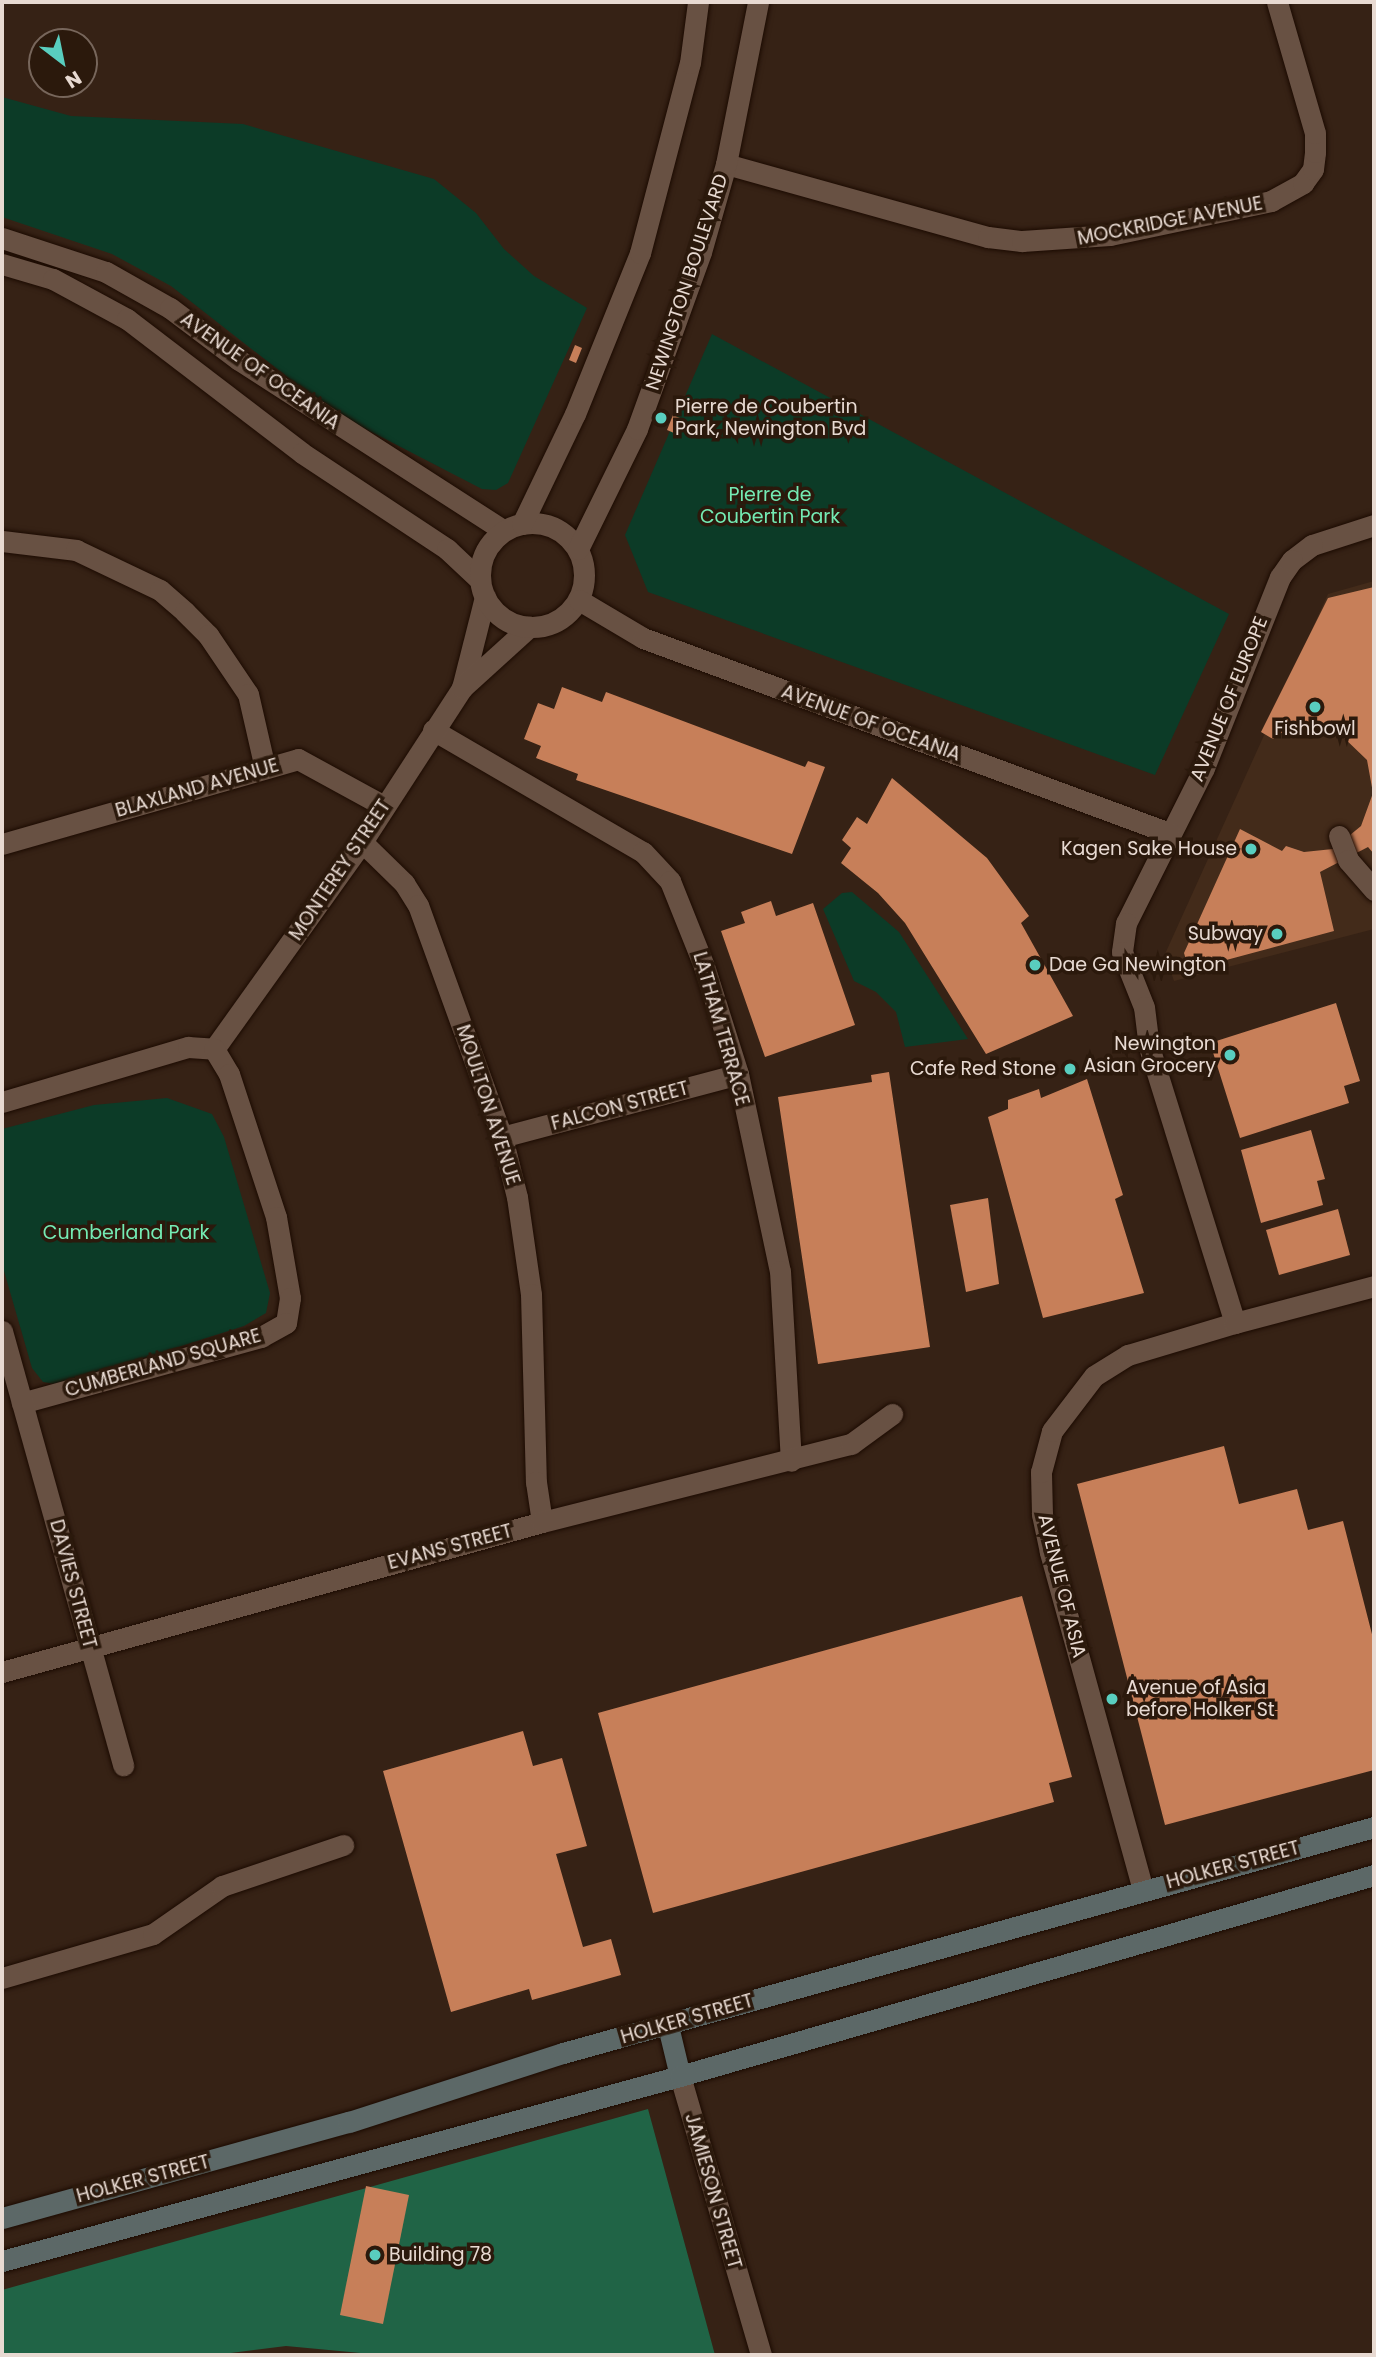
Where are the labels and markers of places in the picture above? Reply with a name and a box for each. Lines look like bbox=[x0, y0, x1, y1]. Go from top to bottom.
place label: Pierre de Coubertin Park, Newington Bvd bbox=[675, 396, 866, 440]
marker: Pierre de Coubertin Park, Newington Bvd bbox=[653, 410, 669, 426]
marker: Fishbowl bbox=[1307, 699, 1323, 715]
place label: Fishbowl bbox=[1274, 718, 1356, 740]
place label: Kagen Sake House bbox=[1061, 838, 1237, 860]
marker: Kagen Sake House bbox=[1243, 841, 1259, 857]
place label: Subway bbox=[1188, 923, 1263, 945]
marker: Subway bbox=[1269, 926, 1285, 942]
place label: Dae Ga Newington bbox=[1049, 954, 1226, 976]
marker: Dae Ga Newington bbox=[1027, 957, 1043, 973]
place label: Newington Asian Grocery bbox=[1083, 1033, 1216, 1077]
marker: Newington Asian Grocery bbox=[1222, 1047, 1238, 1063]
place label: Cafe Red Stone bbox=[910, 1058, 1056, 1080]
marker: Cafe Red Stone bbox=[1062, 1061, 1078, 1077]
place label: Avenue of Asia before Holker St bbox=[1126, 1677, 1275, 1721]
marker: Avenue of Asia before Holker St bbox=[1104, 1691, 1120, 1707]
place label: Building 78 bbox=[389, 2244, 492, 2266]
marker: Building 78 bbox=[367, 2247, 383, 2263]

